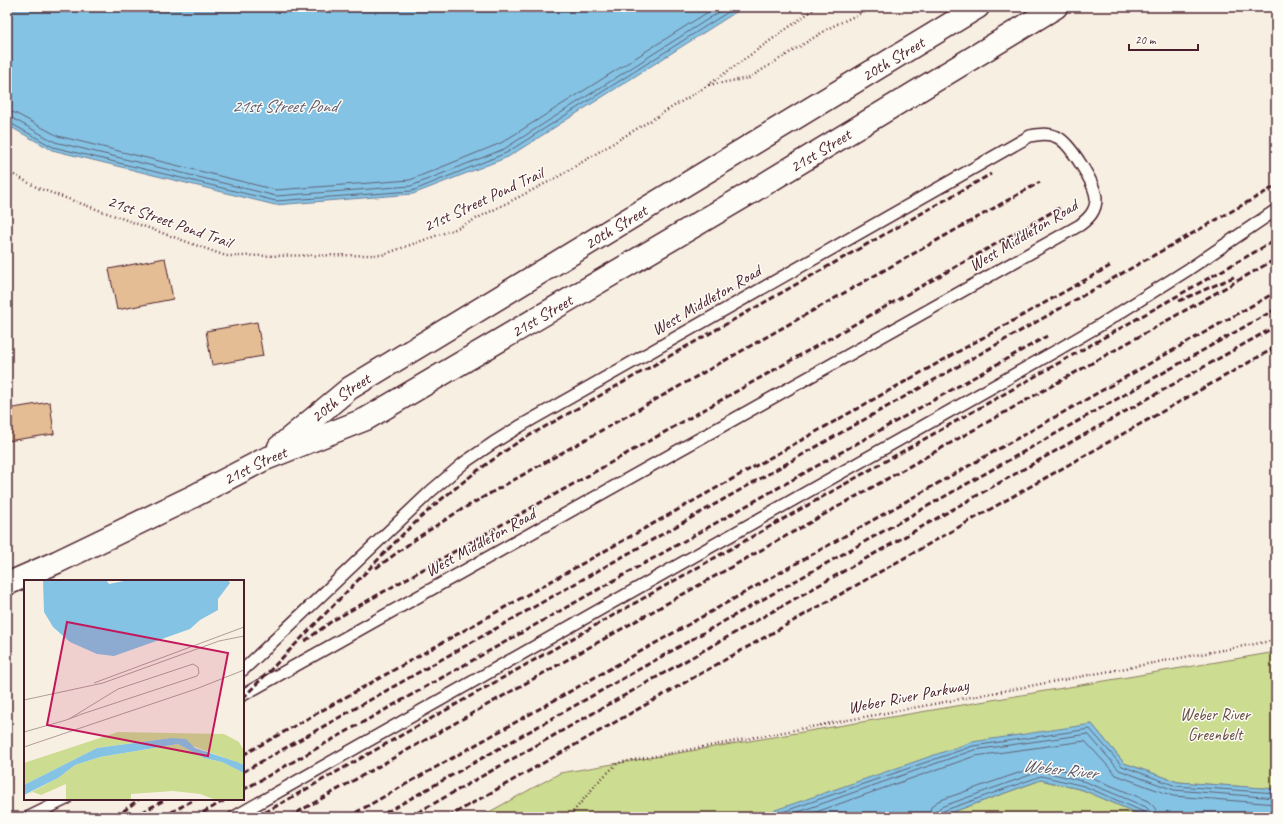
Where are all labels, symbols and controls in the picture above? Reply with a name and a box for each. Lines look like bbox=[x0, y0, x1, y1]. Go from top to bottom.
scale bar bbox=[1129, 26, 1198, 52]
street label: 20th Street bbox=[858, 31, 930, 86]
text: 20 m bbox=[1135, 32, 1157, 48]
water label: 21st Street Pond bbox=[231, 95, 343, 117]
street label: 21st Street bbox=[786, 123, 857, 177]
street label: 21st Street Pond Trail bbox=[420, 161, 549, 236]
street label: 21st Street Pond Trail bbox=[105, 190, 238, 254]
street label: West Middleton Road bbox=[965, 193, 1084, 276]
street label: 20th Street bbox=[581, 199, 653, 254]
street label: West Middleton Road bbox=[648, 259, 767, 340]
street label: 21st Street bbox=[507, 289, 578, 342]
street label: 20th Street bbox=[307, 367, 376, 427]
street label: 21st Street bbox=[220, 441, 292, 490]
street label: West Middleton Road bbox=[422, 502, 542, 581]
inset map bbox=[24, 580, 244, 800]
street label: Weber River Parkway bbox=[846, 674, 971, 718]
park label: Weber River Greenbelt bbox=[1180, 704, 1252, 745]
water label: Weber River bbox=[1022, 754, 1102, 784]

